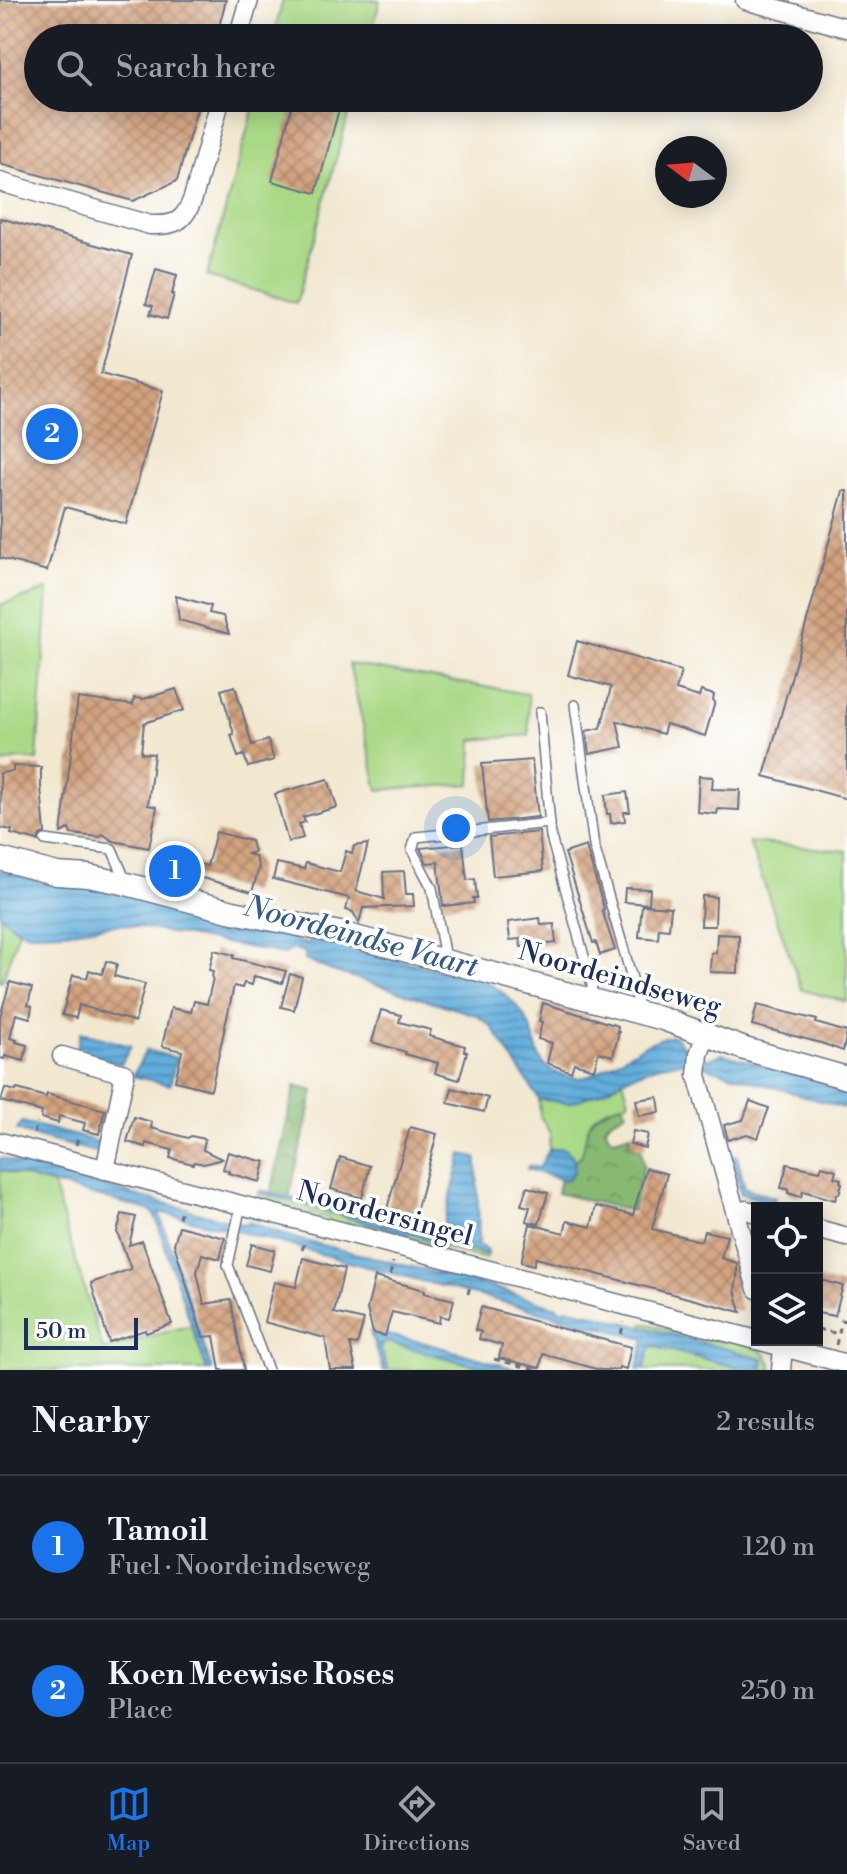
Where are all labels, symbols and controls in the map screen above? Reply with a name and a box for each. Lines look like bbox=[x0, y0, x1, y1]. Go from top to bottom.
search box bbox=[24, 24, 823, 112]
icon: search bbox=[52, 46, 96, 90]
text: Search here bbox=[116, 49, 276, 87]
north arrow bbox=[655, 136, 727, 208]
pin: 2 bbox=[26, 404, 78, 464]
your location bbox=[436, 808, 476, 848]
pin: 1 bbox=[149, 841, 201, 901]
water label: Noordeindse Vaart bbox=[239, 887, 483, 987]
street label: Noordeindseweg bbox=[514, 933, 726, 1025]
street label: Noordersingel bbox=[293, 1174, 477, 1254]
map controls bbox=[751, 1202, 823, 1346]
button: locate bbox=[751, 1202, 823, 1274]
button: layers bbox=[751, 1274, 823, 1346]
scale bar bbox=[24, 1314, 138, 1350]
text: 50 m bbox=[36, 1318, 87, 1345]
text: Nearby bbox=[32, 1401, 150, 1443]
text: 2 results bbox=[716, 1406, 815, 1438]
text: Tamoil bbox=[108, 1512, 208, 1550]
text: 1 bbox=[52, 1531, 64, 1563]
text: 120 m bbox=[743, 1531, 815, 1563]
text: Fuel · Noordeindseweg bbox=[108, 1550, 370, 1582]
text: Koen Meewise Roses bbox=[108, 1656, 394, 1694]
text: 2 bbox=[50, 1675, 66, 1707]
text: 250 m bbox=[740, 1675, 815, 1707]
text: Place bbox=[108, 1694, 173, 1726]
tab: Map bbox=[107, 1782, 151, 1857]
tab: Directions bbox=[364, 1782, 470, 1857]
tab: Saved bbox=[683, 1782, 740, 1857]

